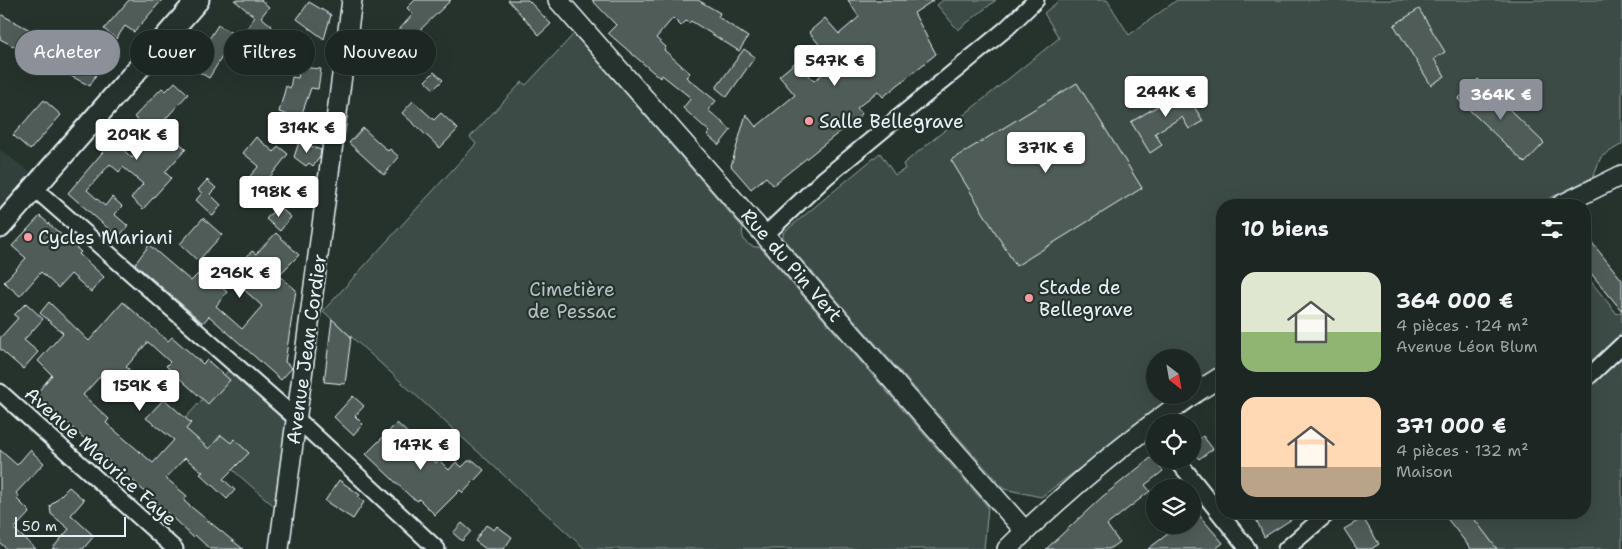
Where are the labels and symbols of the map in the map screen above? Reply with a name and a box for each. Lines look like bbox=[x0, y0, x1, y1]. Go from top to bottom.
pin: 547K € bbox=[794, 44, 876, 87]
pin: 244K € bbox=[1125, 76, 1207, 118]
pin: 364K € bbox=[1460, 78, 1542, 121]
place label: Salle Bellegrave bbox=[819, 109, 964, 134]
pin: 314K € bbox=[266, 112, 348, 154]
marker: Salle Bellegrave bbox=[803, 115, 815, 127]
pin: 209K € bbox=[96, 119, 178, 161]
pin: 371K € bbox=[1005, 132, 1087, 174]
pin: 198K € bbox=[238, 176, 320, 218]
street label: Rue du Pin Vert bbox=[735, 203, 848, 327]
place label: Cycles Mariani bbox=[38, 225, 173, 250]
marker: Cycles Mariani bbox=[22, 231, 34, 243]
street label: Avenue Jean Cordier bbox=[281, 252, 332, 446]
pin: 296K € bbox=[199, 256, 281, 299]
place label: Stade de Bellegrave bbox=[1039, 275, 1133, 322]
park label: Cimetière de Pessac bbox=[527, 277, 617, 324]
marker: Stade de Bellegrave bbox=[1023, 292, 1035, 304]
north arrow bbox=[1146, 349, 1201, 404]
pin: 159K € bbox=[99, 370, 181, 412]
street label: Avenue Maurice Faye bbox=[19, 381, 182, 531]
pin: 147K € bbox=[380, 428, 462, 471]
scale bar bbox=[15, 514, 126, 537]

